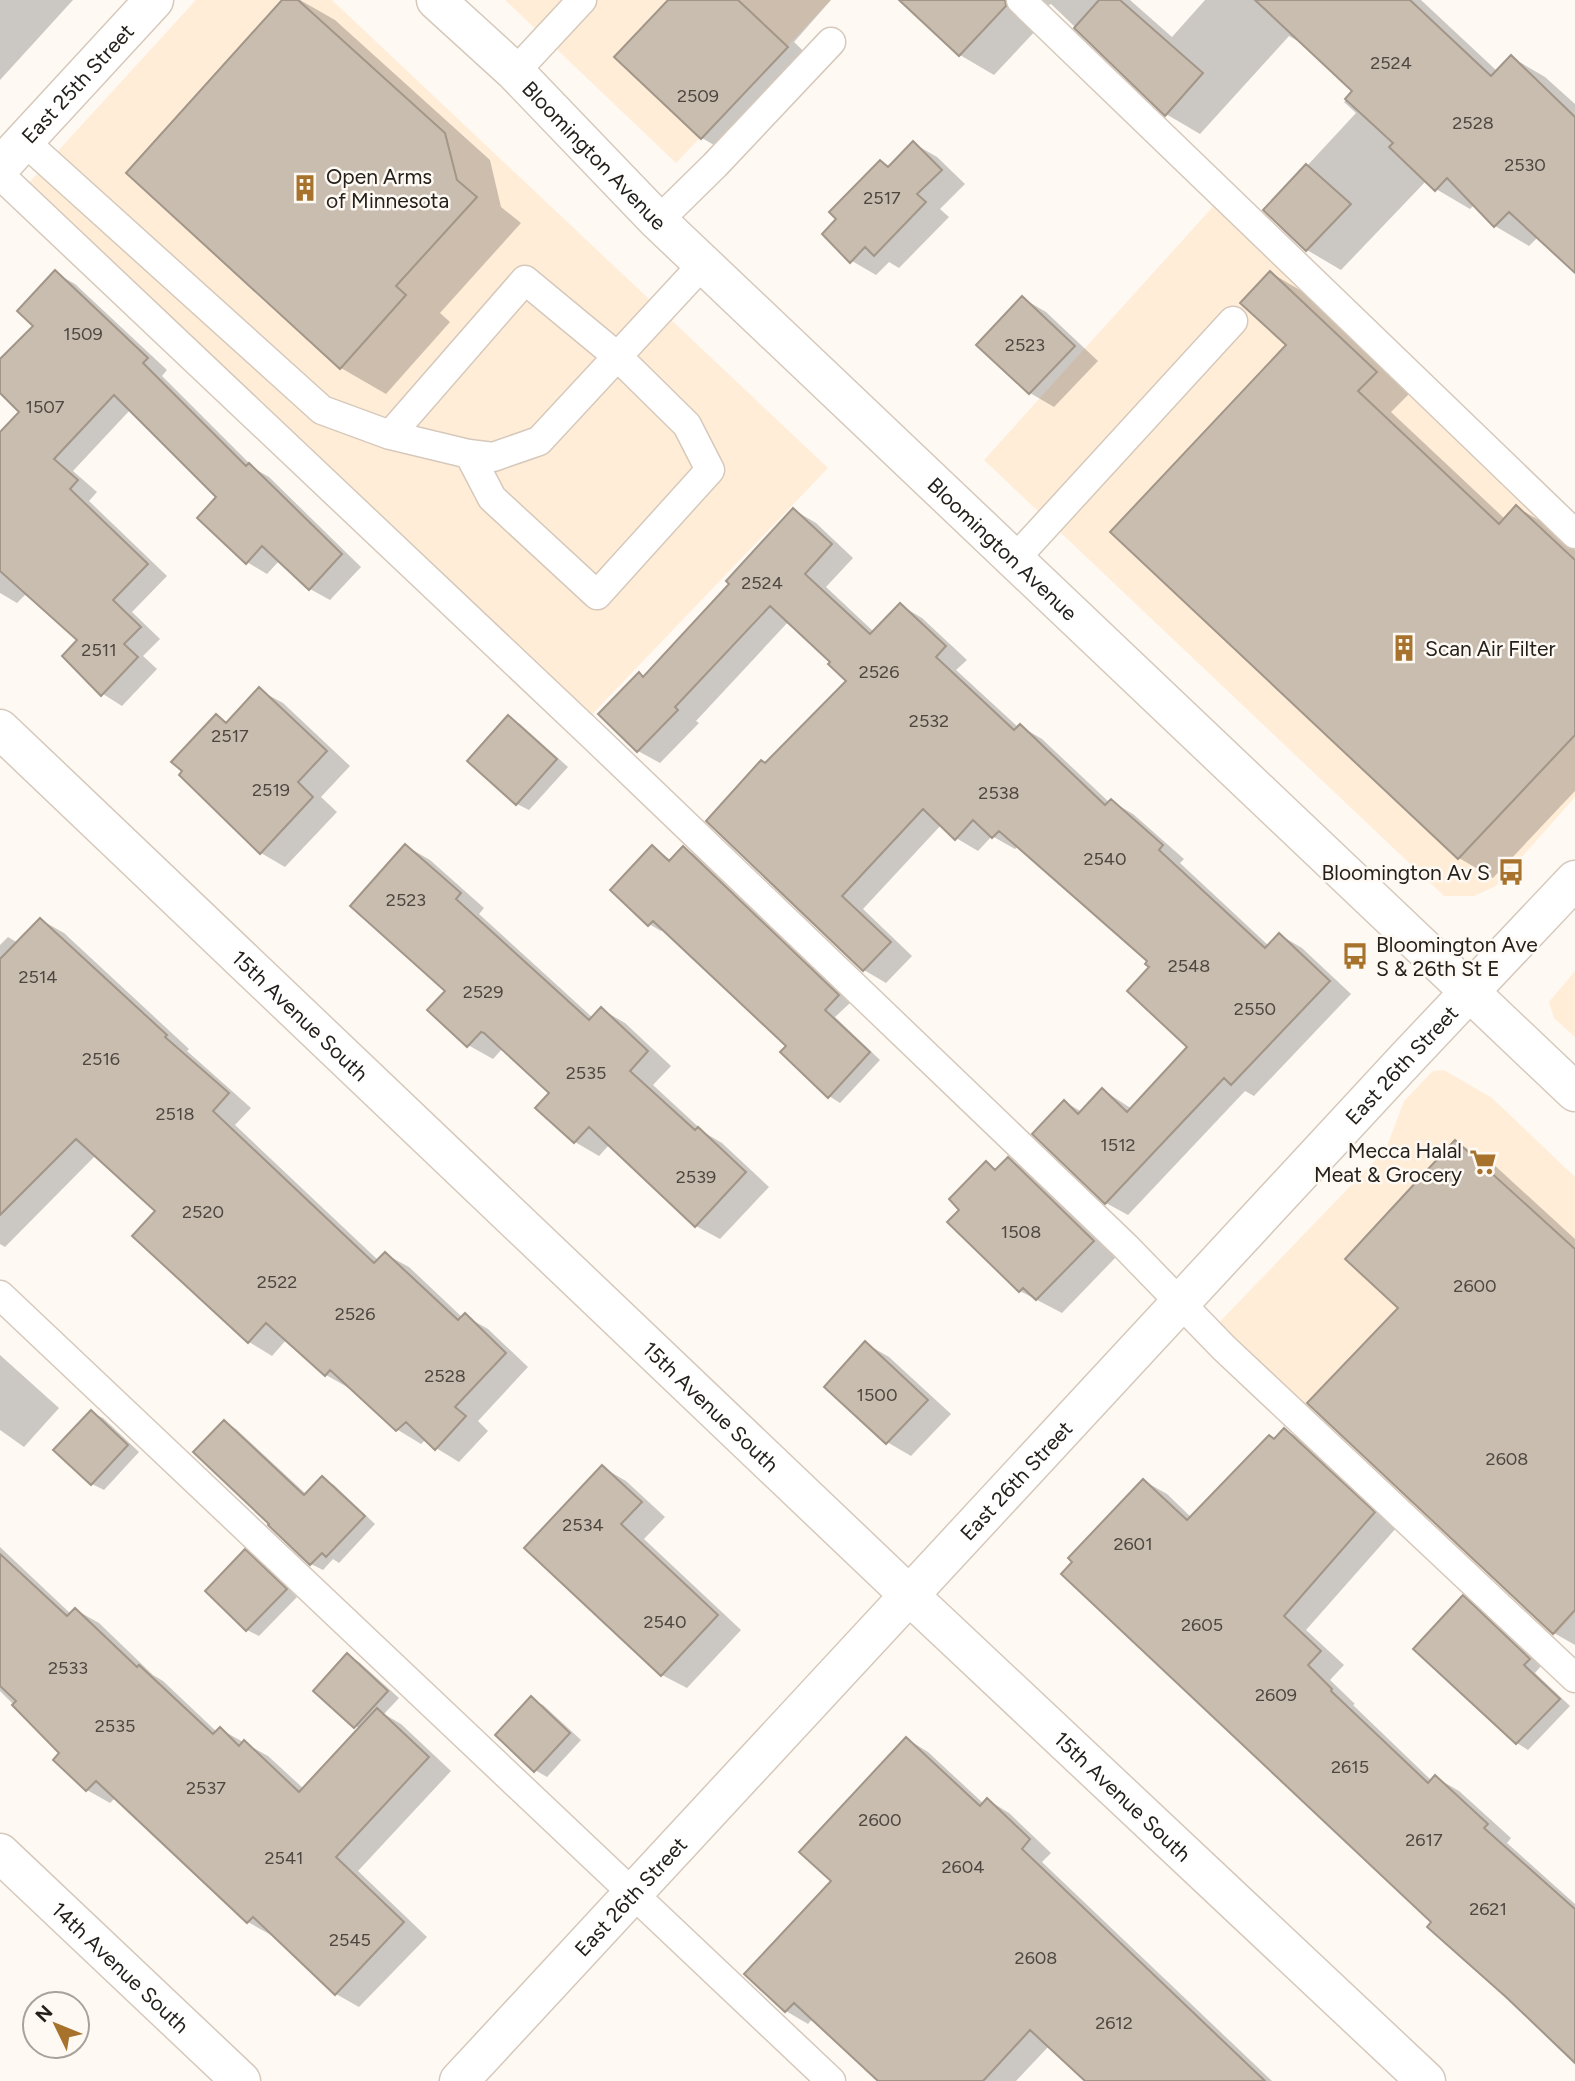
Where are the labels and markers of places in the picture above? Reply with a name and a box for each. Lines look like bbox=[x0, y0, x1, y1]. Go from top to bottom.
place label: Open Arms of Minnesota bbox=[326, 164, 449, 213]
building icon: Open Arms of Minnesota bbox=[290, 173, 320, 203]
building icon: Scan Air Filter bbox=[1389, 633, 1419, 663]
place label: Scan Air Filter bbox=[1425, 636, 1556, 661]
bus stop icon: Bloomington Av S bbox=[1496, 857, 1526, 887]
place label: Bloomington Av S bbox=[1321, 860, 1490, 885]
place label: Bloomington Ave S & 26th St E bbox=[1376, 932, 1538, 981]
bus stop icon: Bloomington Ave S & 26th St E bbox=[1340, 941, 1370, 971]
place label: Mecca Halal Meat & Grocery bbox=[1314, 1138, 1462, 1187]
supermarket icon: Mecca Halal Meat & Grocery bbox=[1468, 1147, 1498, 1177]

